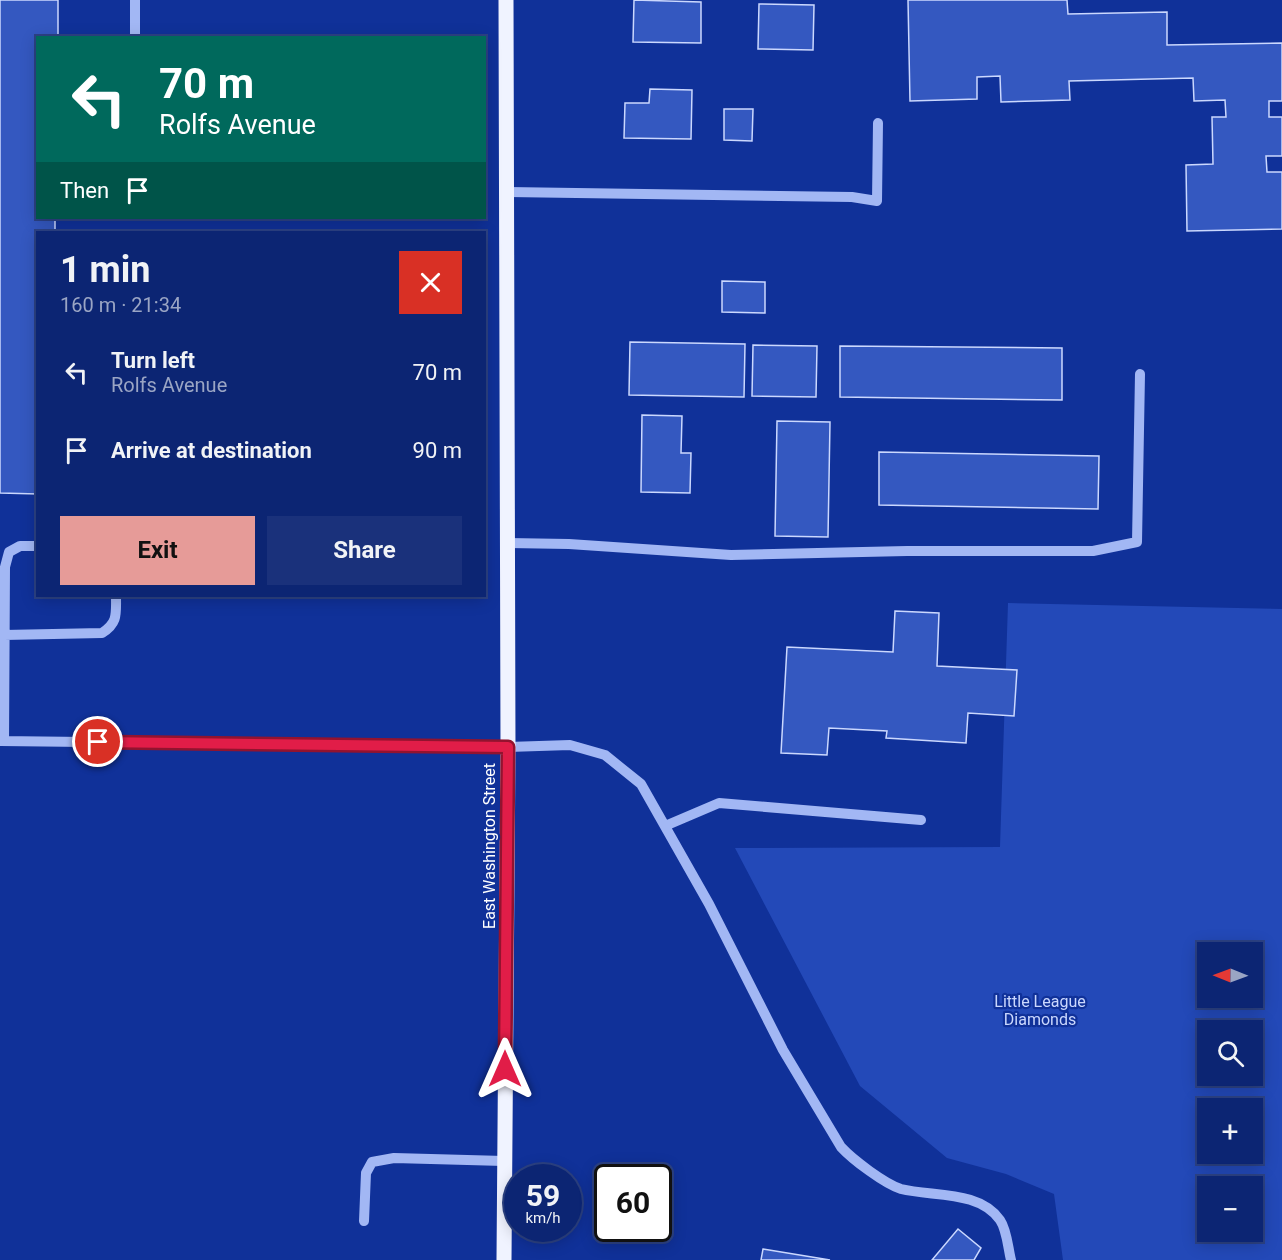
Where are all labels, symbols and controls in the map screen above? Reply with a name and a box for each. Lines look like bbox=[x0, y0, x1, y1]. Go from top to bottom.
text: 70 m bbox=[159, 59, 254, 108]
icon: left bbox=[60, 60, 138, 138]
text: Rolfs Avenue bbox=[159, 109, 316, 141]
icon: arrive bbox=[121, 174, 154, 207]
text: Then bbox=[60, 178, 109, 203]
text: 1 min bbox=[60, 249, 151, 291]
button: close bbox=[399, 251, 462, 314]
text: 160 m · 21:34 bbox=[60, 293, 181, 317]
text: Turn left bbox=[111, 348, 195, 373]
icon: left bbox=[60, 356, 93, 389]
text: 70 m bbox=[413, 360, 462, 385]
text: Rolfs Avenue bbox=[111, 373, 227, 397]
icon: arrive bbox=[60, 434, 93, 467]
text: Arrive at destination bbox=[111, 438, 312, 463]
text: 90 m bbox=[413, 438, 462, 463]
button: Exit bbox=[60, 516, 255, 585]
button: Share bbox=[267, 516, 462, 585]
pin bbox=[72, 716, 123, 767]
icon: arrive bbox=[81, 725, 114, 758]
street label: East Washington Street bbox=[480, 763, 499, 929]
north arrow bbox=[1197, 942, 1263, 1008]
map controls bbox=[1197, 942, 1263, 1242]
park label: Little League Diamonds bbox=[994, 992, 1086, 1029]
button: search bbox=[1197, 1020, 1263, 1086]
position arrow bbox=[473, 1037, 537, 1101]
button: + bbox=[1197, 1098, 1263, 1164]
speed limit sign: 60 bbox=[594, 1164, 672, 1242]
button: − bbox=[1197, 1176, 1263, 1242]
text: 59 bbox=[526, 1178, 560, 1213]
text: km/h bbox=[525, 1209, 561, 1227]

